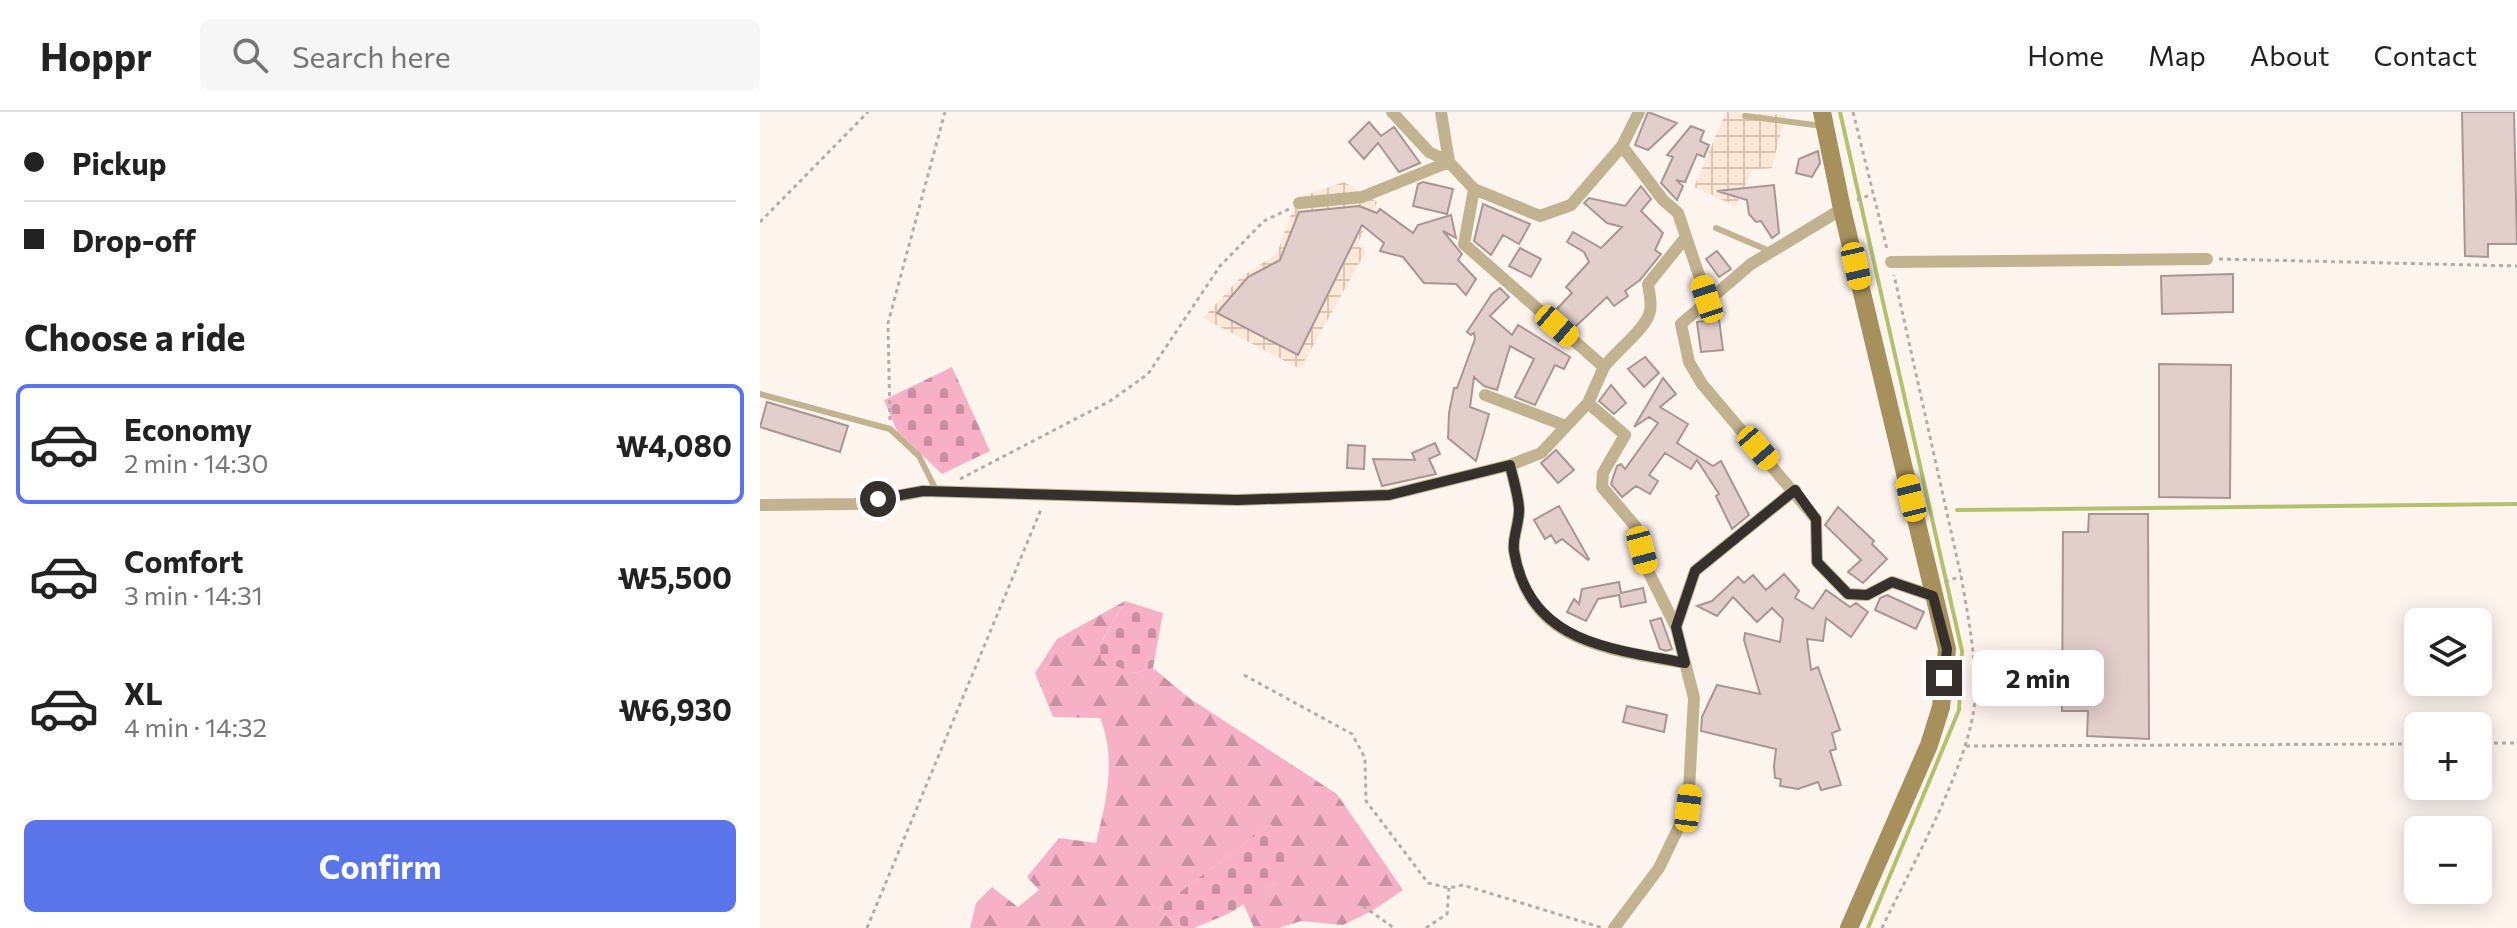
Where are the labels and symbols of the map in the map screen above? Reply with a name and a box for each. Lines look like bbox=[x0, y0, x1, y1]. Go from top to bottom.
car bbox=[1839, 240, 1873, 292]
car bbox=[1688, 272, 1726, 326]
car bbox=[1531, 301, 1583, 351]
car bbox=[1733, 422, 1783, 474]
car bbox=[1894, 472, 1928, 524]
route start bbox=[860, 481, 896, 517]
car bbox=[1624, 524, 1660, 576]
callout: 2 min bbox=[1972, 650, 2104, 706]
route end bbox=[1926, 660, 1962, 696]
car bbox=[1673, 783, 1703, 833]

